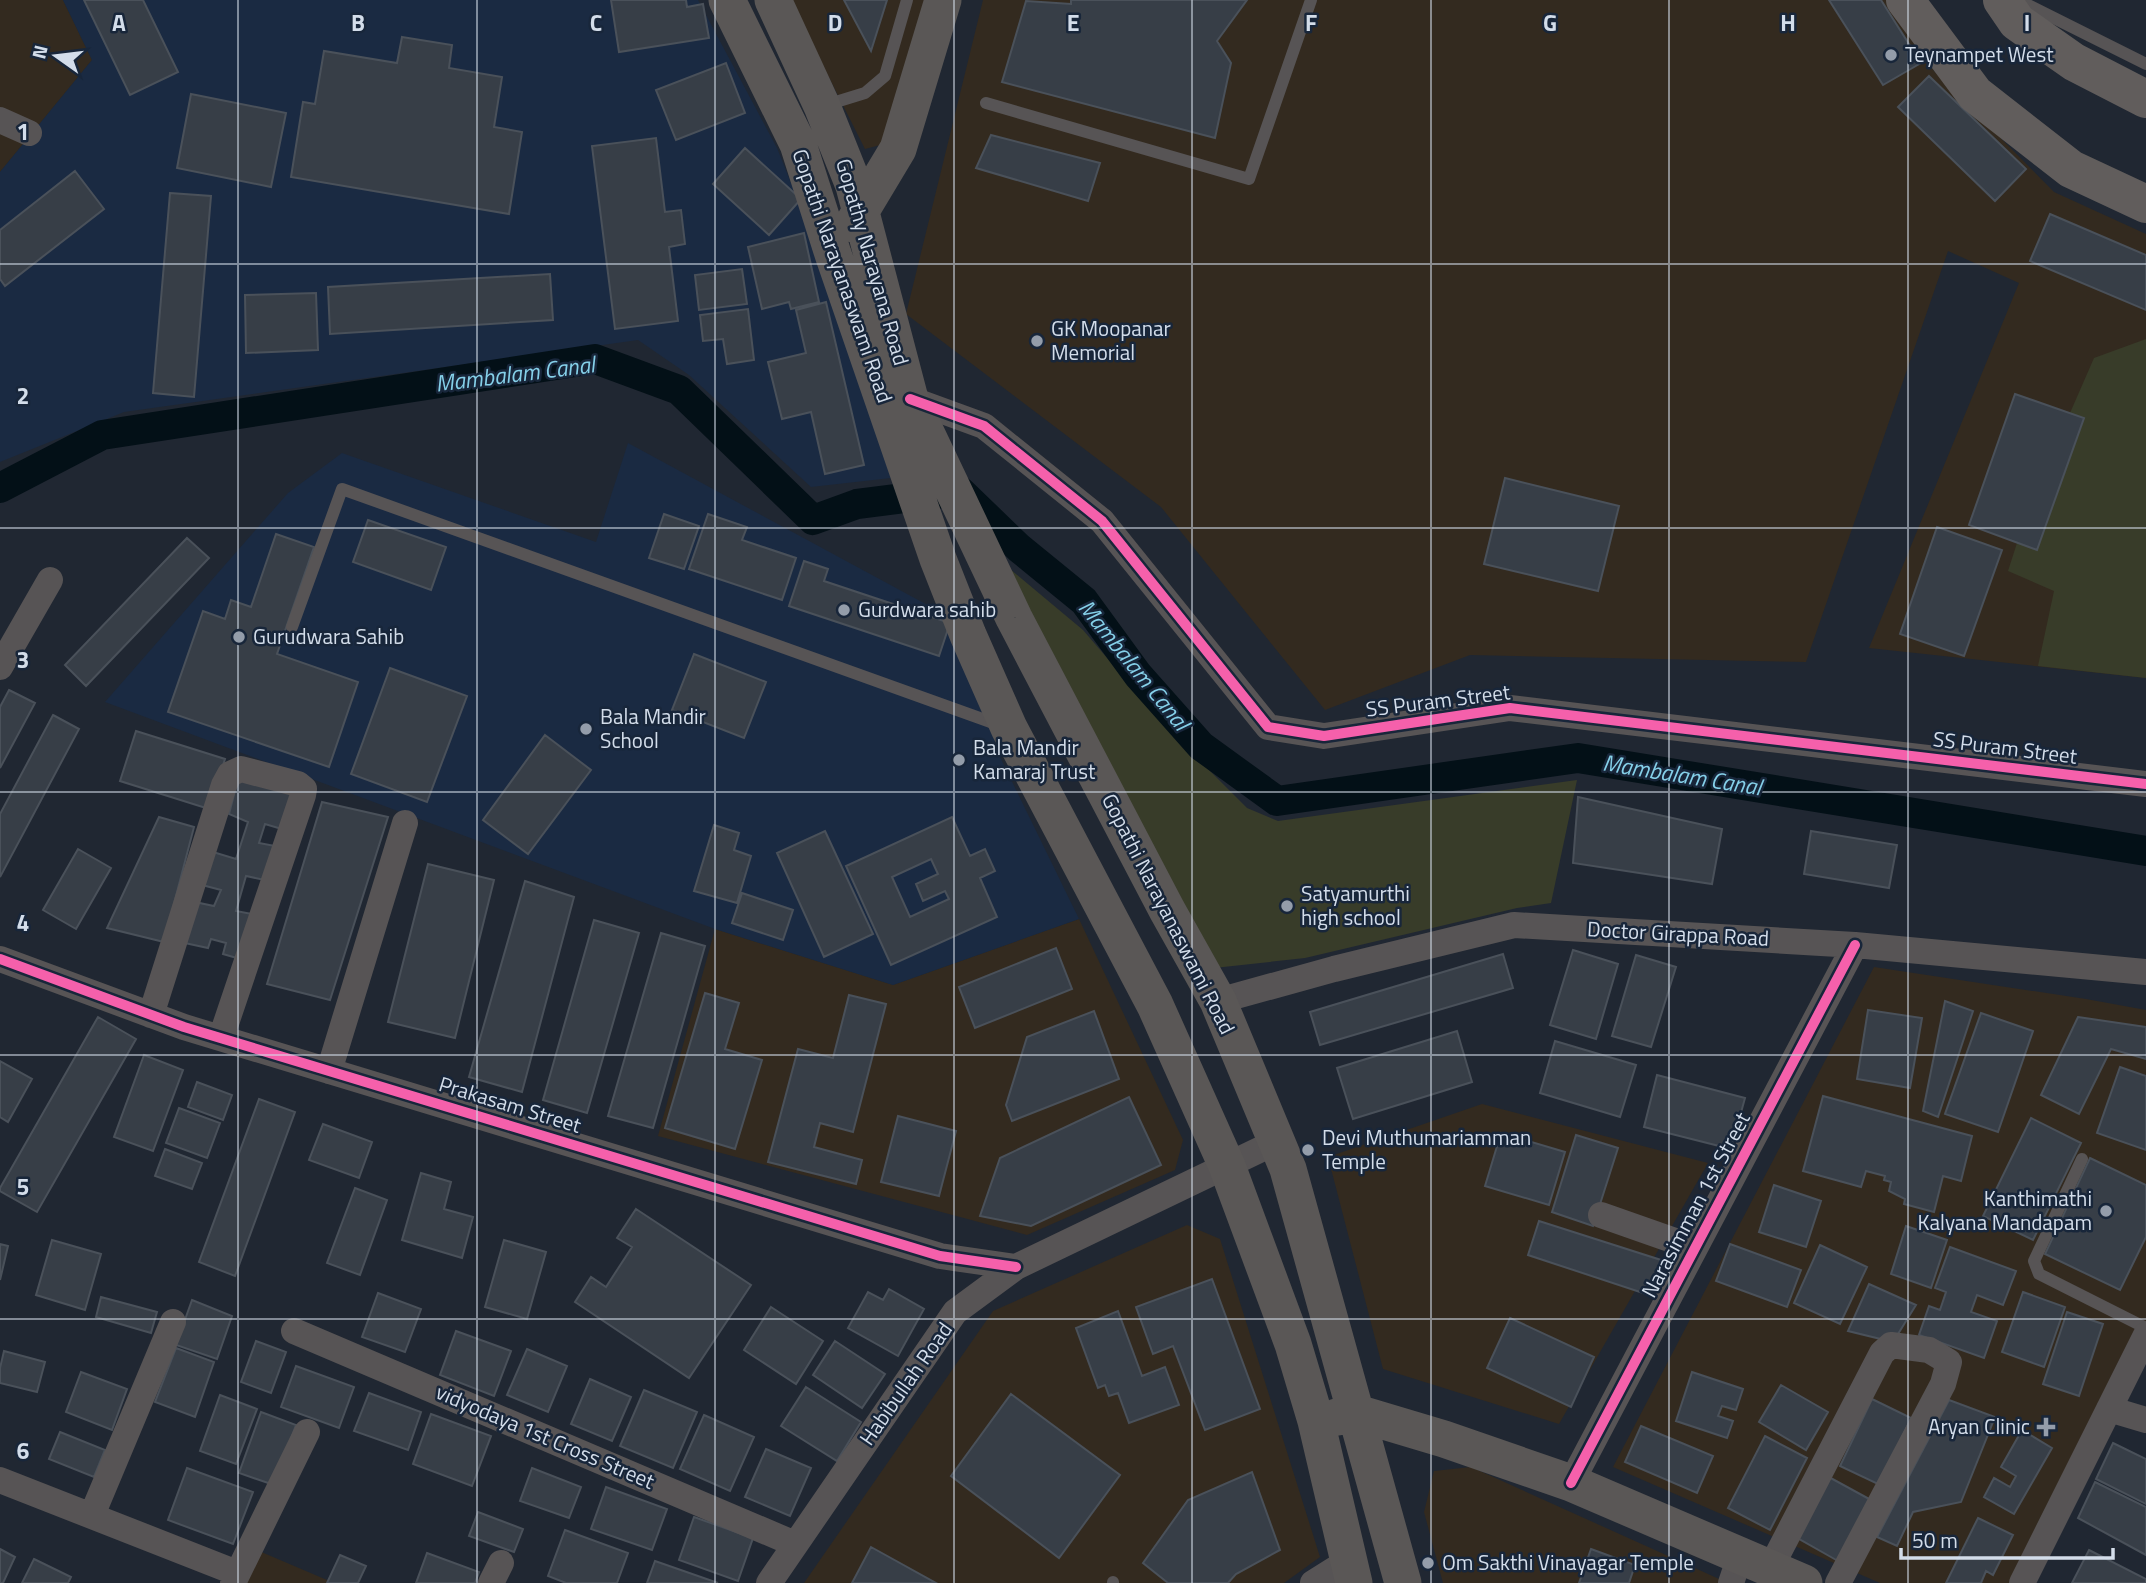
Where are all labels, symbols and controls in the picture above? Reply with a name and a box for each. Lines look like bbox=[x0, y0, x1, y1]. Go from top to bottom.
text: A bbox=[112, 5, 126, 40]
text: B bbox=[351, 5, 365, 40]
text: C bbox=[590, 5, 602, 40]
text: D bbox=[828, 5, 842, 40]
text: E bbox=[1067, 5, 1079, 40]
text: F bbox=[1305, 5, 1317, 40]
text: G bbox=[1543, 5, 1557, 40]
text: H bbox=[1780, 5, 1796, 40]
text: I bbox=[2024, 5, 2030, 40]
north arrow bbox=[21, 21, 91, 91]
place label: Teynampet West bbox=[1905, 38, 2054, 70]
text: N bbox=[23, 42, 55, 62]
marker: Teynampet West bbox=[1883, 47, 1899, 63]
text: 1 bbox=[17, 114, 29, 149]
street label: Gopathi Narayanaswami Road bbox=[784, 144, 901, 407]
street label: Gopathy Narayana Road bbox=[828, 155, 918, 369]
place label: GK Moopanar Memorial bbox=[1051, 312, 1171, 368]
marker: GK Moopanar Memorial bbox=[1029, 333, 1045, 349]
water label: Mambalam Canal bbox=[433, 346, 600, 401]
text: 2 bbox=[17, 378, 29, 413]
water label: Mambalam Canal bbox=[1070, 591, 1200, 740]
place label: Gurdwara sahib bbox=[858, 593, 996, 625]
marker: Gurdwara sahib bbox=[836, 602, 852, 618]
place label: Gurudwara Sahib bbox=[253, 620, 404, 652]
marker: Gurudwara Sahib bbox=[231, 629, 247, 645]
text: 3 bbox=[17, 642, 29, 677]
street label: SS Puram Street bbox=[1364, 675, 1512, 725]
place label: Bala Mandir School bbox=[600, 700, 706, 756]
marker: Bala Mandir School bbox=[578, 721, 594, 737]
street label: SS Puram Street bbox=[1931, 722, 2080, 772]
place label: Bala Mandir Kamaraj Trust bbox=[973, 731, 1096, 787]
water label: Mambalam Canal bbox=[1600, 745, 1767, 805]
marker: Bala Mandir Kamaraj Trust bbox=[951, 752, 967, 768]
street label: Gopathi Narayanaswami Road bbox=[1094, 788, 1244, 1040]
place label: Satyamurthi high school bbox=[1301, 877, 1410, 933]
marker: Satyamurthi high school bbox=[1279, 898, 1295, 914]
text: 4 bbox=[17, 905, 29, 940]
street label: Doctor Girappa Road bbox=[1586, 912, 1770, 954]
street label: Prakasam Street bbox=[435, 1067, 586, 1141]
street label: Narasimman 1st Street bbox=[1633, 1106, 1758, 1303]
place label: Devi Muthumariamman Temple bbox=[1322, 1121, 1531, 1177]
marker: Devi Muthumariamman Temple bbox=[1300, 1142, 1316, 1158]
text: 5 bbox=[17, 1169, 29, 1204]
place label: Kanthimathi Kalyana Mandapam bbox=[1918, 1182, 2092, 1238]
marker: Kanthimathi Kalyana Mandapam bbox=[2098, 1203, 2114, 1219]
street label: Habibullah Road bbox=[851, 1315, 960, 1452]
street label: vidyodaya 1st Cross Street bbox=[431, 1375, 660, 1497]
place label: Aryan Clinic bbox=[1928, 1410, 2030, 1442]
marker: Aryan Clinic bbox=[2036, 1417, 2056, 1437]
text: 6 bbox=[17, 1433, 30, 1468]
scale bar bbox=[1901, 1516, 2113, 1560]
text: 50 m bbox=[1912, 1524, 1958, 1556]
place label: Om Sakthi Vinayagar Temple bbox=[1442, 1546, 1694, 1578]
marker: Om Sakthi Vinayagar Temple bbox=[1420, 1555, 1436, 1571]

